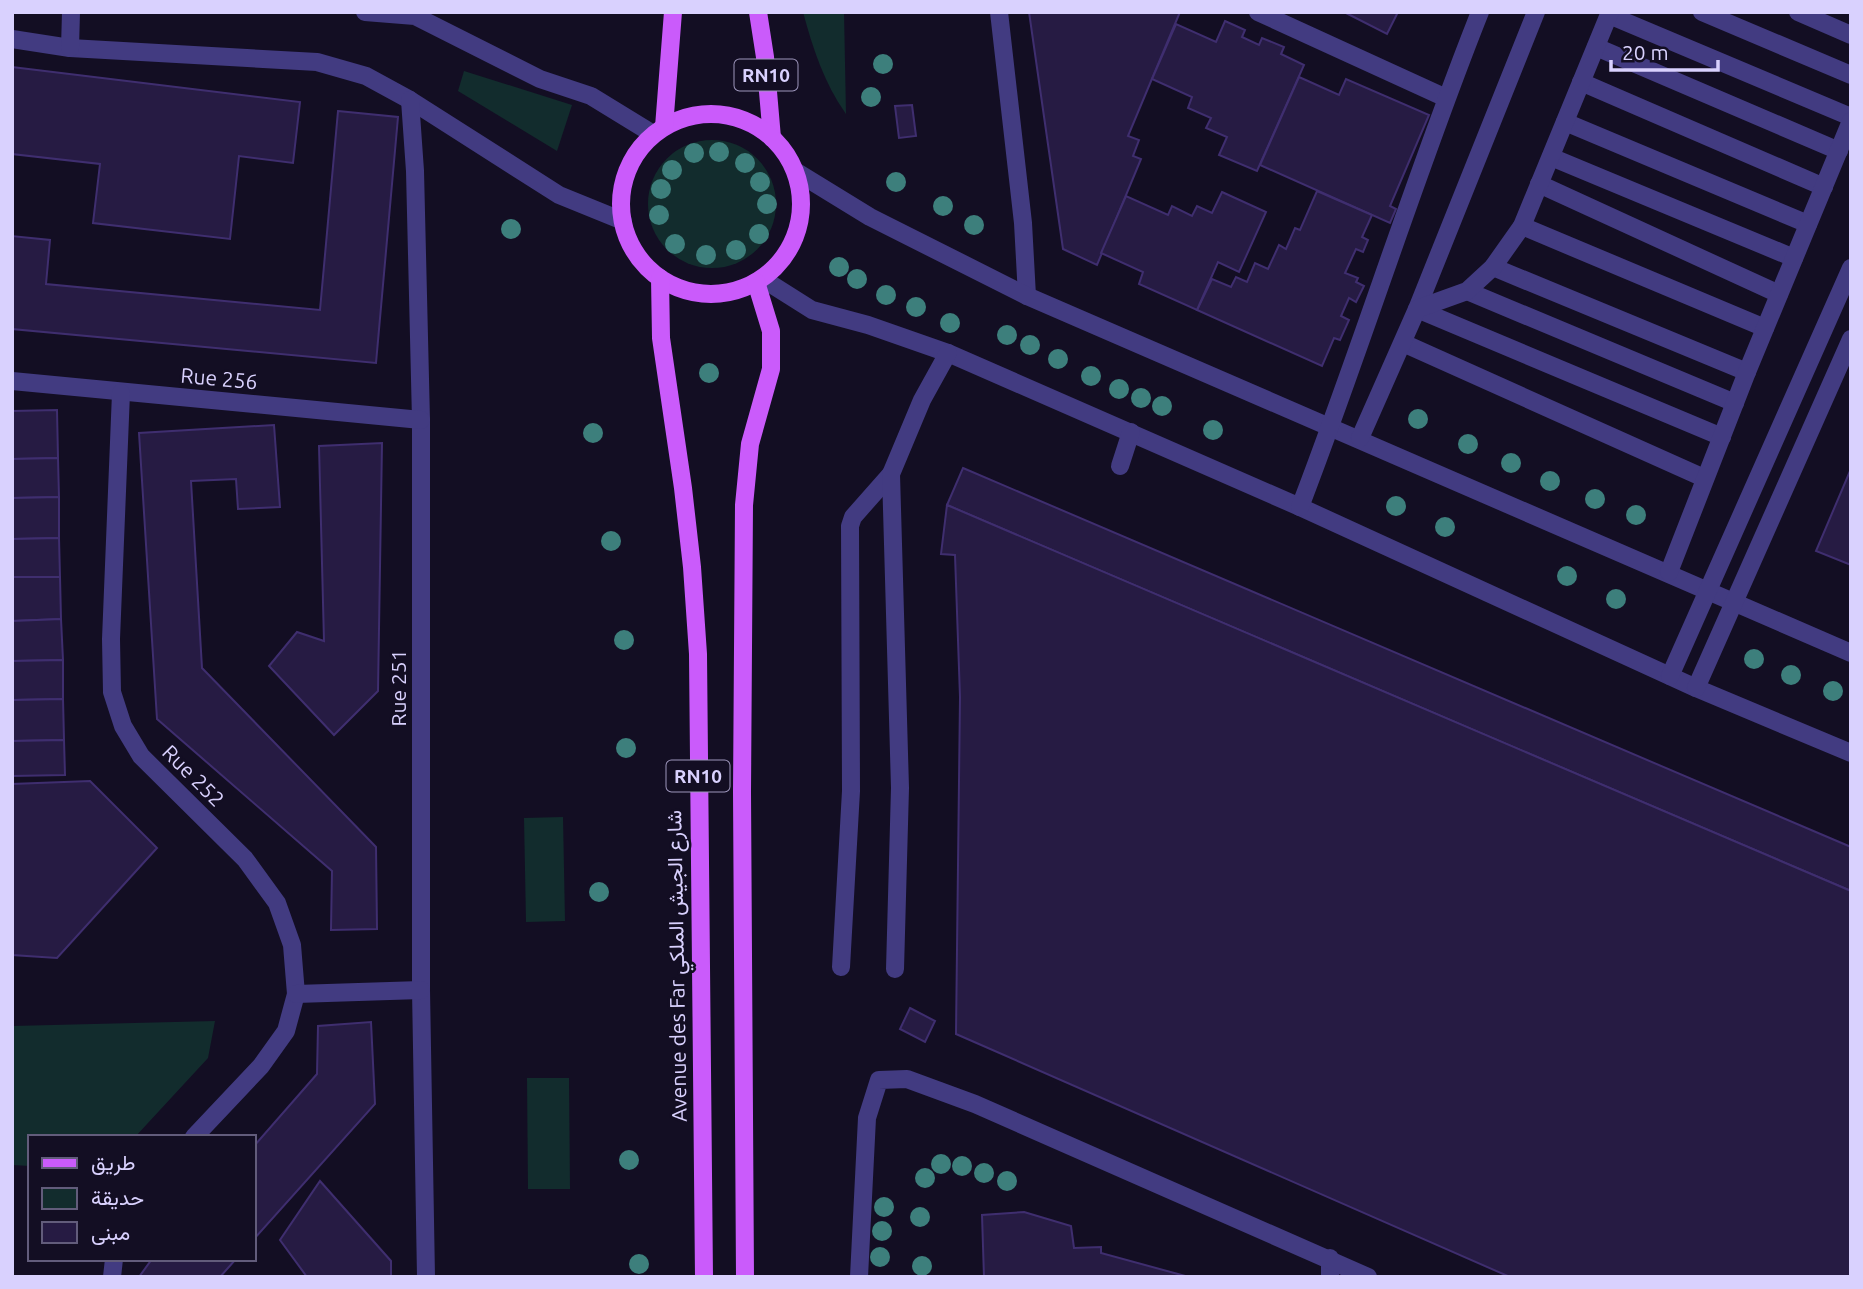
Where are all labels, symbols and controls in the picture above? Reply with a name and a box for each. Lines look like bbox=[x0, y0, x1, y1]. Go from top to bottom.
scale bar bbox=[1611, 28, 1718, 72]
text: 20 m bbox=[1622, 40, 1669, 64]
road number: RN10 bbox=[734, 60, 798, 90]
street label: Rue 256 bbox=[180, 363, 258, 393]
street label: Rue 251 bbox=[386, 649, 410, 727]
street label: Rue 252 bbox=[158, 740, 229, 811]
road number: RN10 bbox=[666, 761, 730, 792]
street label: Avenue des Far شارع الجيش الملكي bbox=[661, 810, 697, 1122]
legend bbox=[28, 1135, 256, 1261]
text: طريق bbox=[91, 1150, 136, 1176]
text: حديقة bbox=[91, 1185, 144, 1210]
text: مبنى bbox=[91, 1220, 130, 1245]

